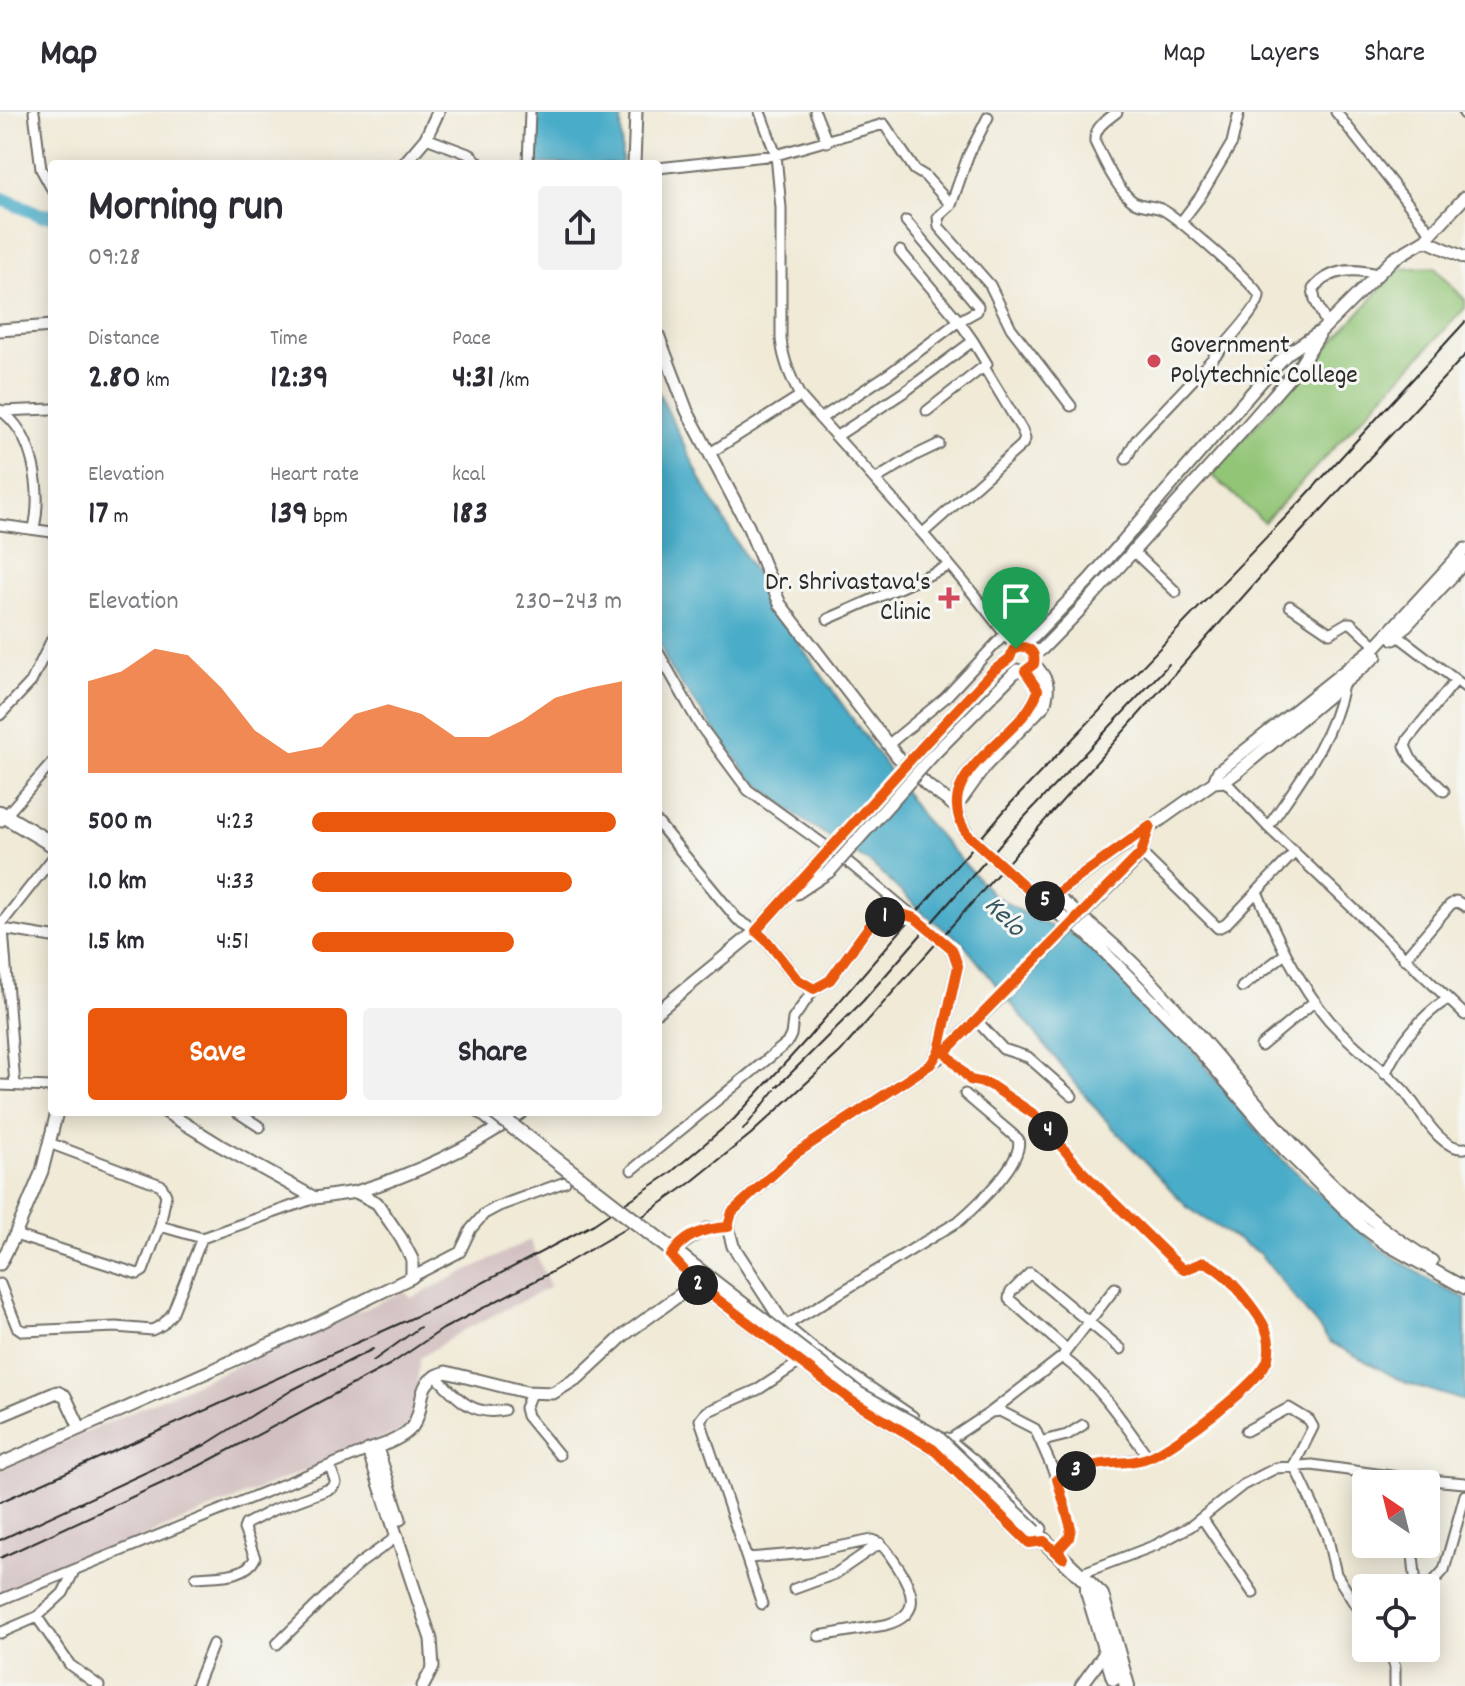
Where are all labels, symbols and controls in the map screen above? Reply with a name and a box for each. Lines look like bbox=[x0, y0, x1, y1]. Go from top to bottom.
text: Map bbox=[40, 28, 98, 83]
text: Map bbox=[1163, 35, 1206, 75]
text: Layers bbox=[1250, 35, 1320, 75]
text: Share bbox=[1364, 35, 1425, 75]
text: Morning run bbox=[88, 178, 283, 241]
button: share bbox=[538, 186, 622, 270]
text: 09:28 bbox=[88, 240, 140, 277]
text: Distance bbox=[88, 324, 160, 355]
text: Time bbox=[270, 324, 308, 355]
text: Pace bbox=[452, 324, 491, 355]
place label: Government Polytechnic College bbox=[1170, 328, 1358, 395]
marker: Government Polytechnic College bbox=[1145, 352, 1163, 370]
text: 2.80 bbox=[88, 355, 141, 404]
text: 12:39 bbox=[270, 355, 329, 404]
text: 4:31 bbox=[452, 355, 494, 404]
text: km bbox=[141, 366, 170, 397]
text: /km bbox=[494, 366, 530, 397]
text: Elevation bbox=[88, 460, 165, 491]
text: Heart rate bbox=[270, 460, 359, 491]
text: kcal bbox=[452, 460, 485, 491]
text: 17 bbox=[88, 491, 108, 540]
text: 139 bbox=[270, 491, 308, 540]
text: 183 bbox=[452, 491, 488, 540]
text: m bbox=[108, 502, 129, 533]
text: bpm bbox=[308, 502, 348, 533]
place label: Dr. Shrivastava's Clinic bbox=[765, 565, 931, 632]
pin bbox=[982, 567, 1050, 649]
icon: arrive bbox=[994, 579, 1038, 623]
text: Elevation bbox=[88, 584, 178, 621]
text: 230–243 m bbox=[515, 584, 622, 621]
marker: Dr. Shrivastava's Clinic bbox=[938, 587, 960, 609]
text: 500 m bbox=[88, 804, 152, 841]
text: 4:23 bbox=[216, 804, 254, 841]
text: 1.0 km bbox=[88, 864, 147, 901]
text: 4:33 bbox=[216, 864, 254, 901]
pin: 5 bbox=[1025, 881, 1065, 921]
text: 5 bbox=[1040, 885, 1050, 916]
water label: Kelo bbox=[973, 888, 1034, 949]
pin: 1 bbox=[865, 897, 905, 937]
text: 1 bbox=[883, 901, 887, 932]
text: 1.5 km bbox=[88, 924, 145, 961]
text: 4:51 bbox=[216, 924, 249, 961]
button: Save bbox=[88, 1008, 347, 1100]
button: Share bbox=[363, 1008, 622, 1100]
pin: 4 bbox=[1028, 1111, 1068, 1151]
text: 4 bbox=[1043, 1115, 1053, 1146]
pin: 2 bbox=[678, 1265, 718, 1305]
text: 2 bbox=[693, 1269, 703, 1300]
pin: 3 bbox=[1056, 1451, 1096, 1491]
text: 3 bbox=[1071, 1455, 1081, 1486]
north arrow bbox=[1352, 1470, 1440, 1558]
map controls bbox=[1352, 1470, 1440, 1662]
button: locate bbox=[1352, 1574, 1440, 1662]

